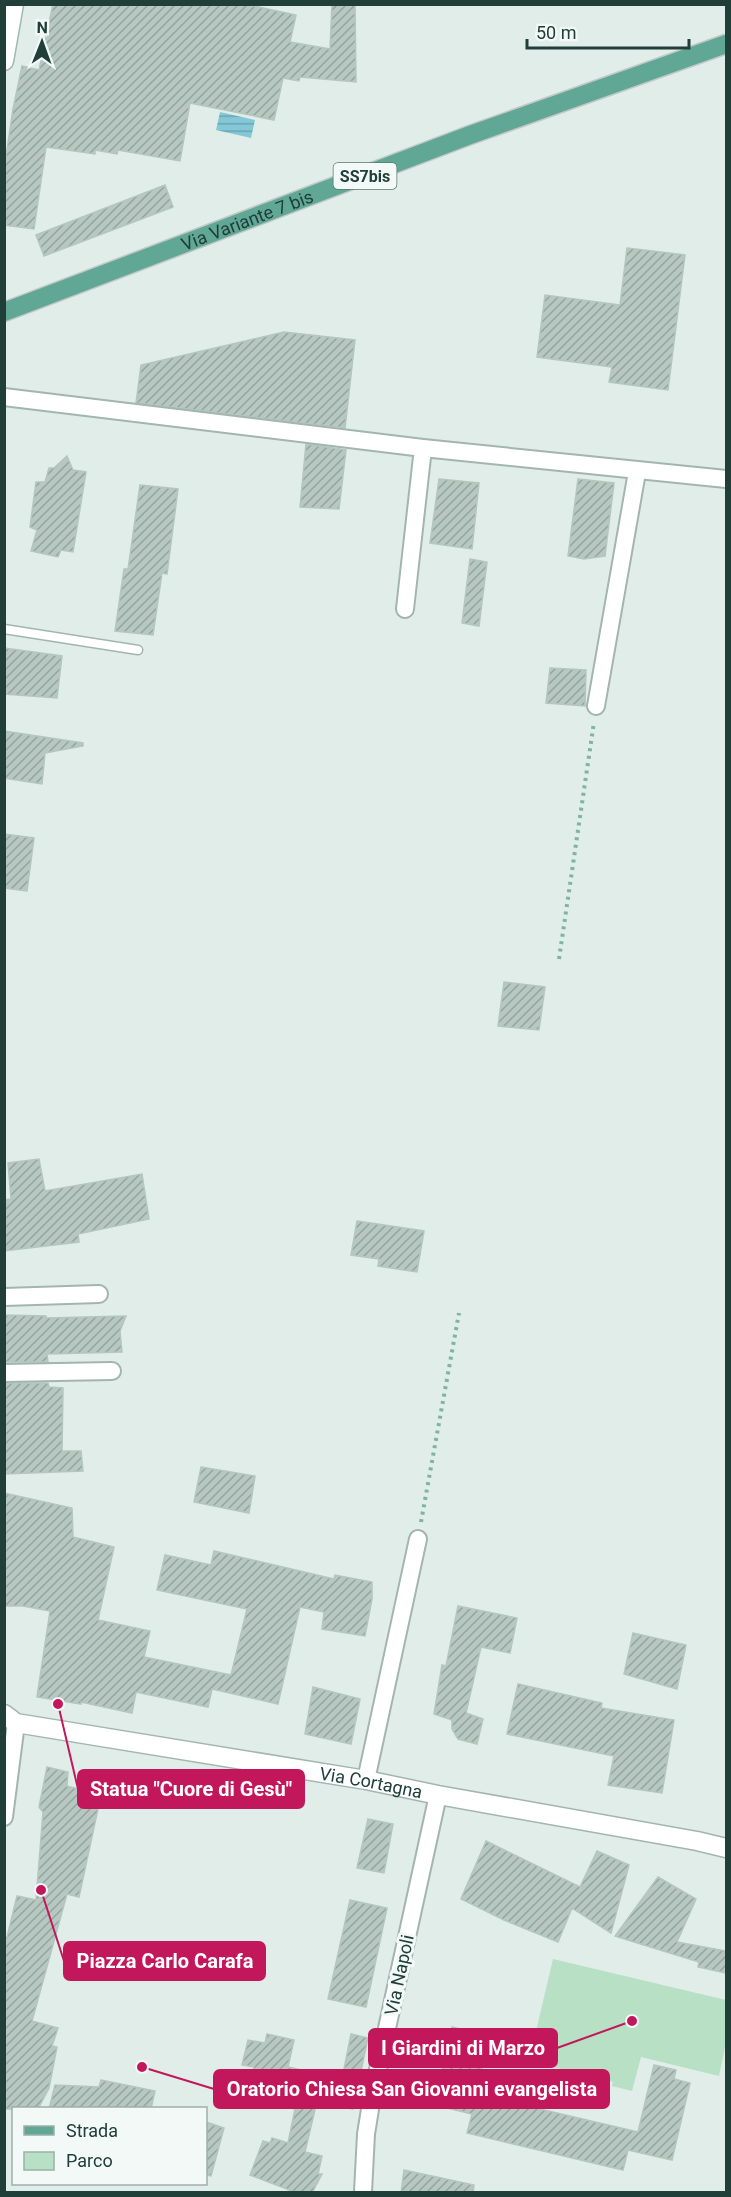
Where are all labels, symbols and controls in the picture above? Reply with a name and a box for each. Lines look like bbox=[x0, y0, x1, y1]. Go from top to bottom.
north arrow bbox=[12, 12, 72, 72]
scale bar bbox=[527, 12, 689, 50]
text: N bbox=[36, 18, 48, 37]
text: 50 m bbox=[536, 22, 576, 43]
road number: SS7bis bbox=[334, 163, 397, 189]
street label: Via Variante 7 bis bbox=[178, 185, 316, 254]
street label: Via Cortagna bbox=[318, 1762, 424, 1802]
callout: Statua "Cuore di Gesù" bbox=[78, 1770, 304, 1808]
text: Statua "Cuore di Gesù" bbox=[90, 1777, 292, 1801]
street label: Via Napoli bbox=[380, 1933, 418, 2017]
callout: Piazza Carlo Carafa bbox=[64, 1942, 265, 1980]
text: Piazza Carlo Carafa bbox=[77, 1949, 254, 1973]
callout: I Giardini di Marzo bbox=[369, 2029, 557, 2067]
text: I Giardini di Marzo bbox=[381, 2036, 545, 2060]
callout: Oratorio Chiesa San Giovanni evangelista bbox=[214, 2070, 609, 2108]
text: Oratorio Chiesa San Giovanni evangelista bbox=[227, 2077, 597, 2101]
legend bbox=[12, 2107, 207, 2185]
text: Strada bbox=[66, 2120, 118, 2141]
text: Parco bbox=[66, 2150, 113, 2171]

